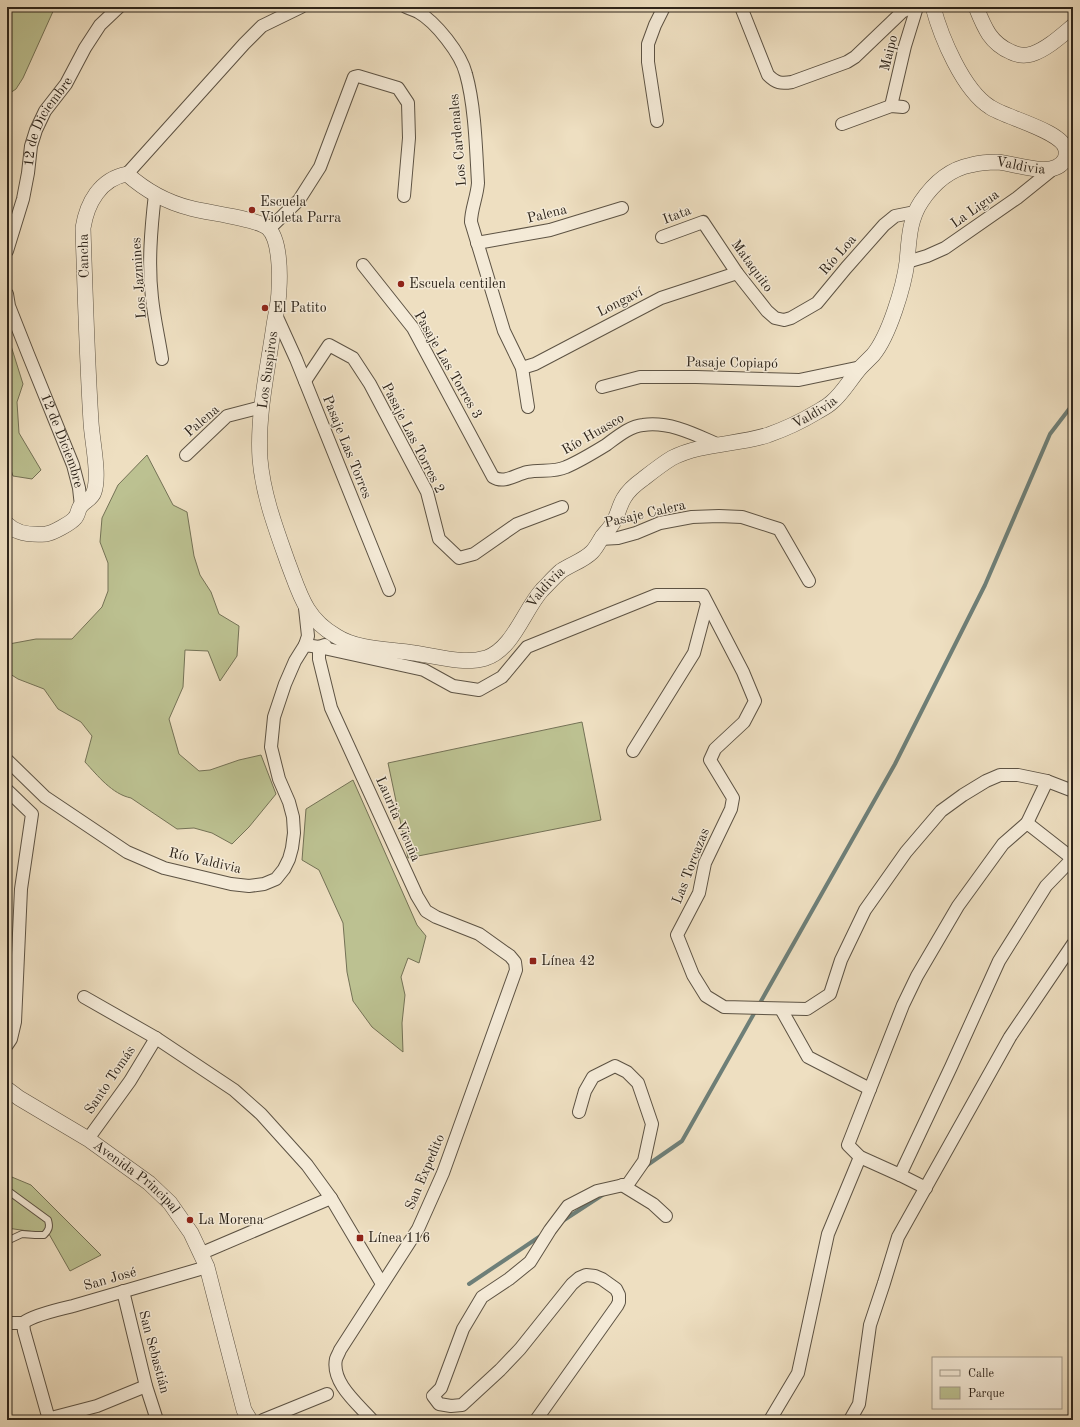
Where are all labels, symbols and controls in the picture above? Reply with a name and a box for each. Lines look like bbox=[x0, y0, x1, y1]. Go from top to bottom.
street label: Maipo bbox=[878, 33, 900, 72]
street label: 12 de Diciembre bbox=[22, 75, 75, 167]
street label: Los Cardenales bbox=[447, 93, 469, 187]
street label: Valdivia bbox=[995, 155, 1046, 177]
street label: La Ligua bbox=[948, 187, 1002, 231]
place label: Escuela Violeta Parra bbox=[260, 195, 341, 225]
street label: Palena bbox=[526, 202, 568, 226]
street label: Itata bbox=[661, 203, 693, 227]
marker: Escuela Violeta Parra bbox=[247, 205, 257, 215]
street label: Río Loa bbox=[817, 232, 859, 278]
street label: Cancha bbox=[77, 234, 91, 278]
street label: Los Jazmines bbox=[129, 237, 149, 319]
street label: Mataquito bbox=[729, 237, 776, 295]
place label: Escuela centilen bbox=[409, 277, 506, 291]
marker: Escuela centilen bbox=[396, 279, 406, 289]
street label: Longaví bbox=[595, 285, 645, 319]
place label: El Patito bbox=[273, 301, 327, 315]
marker: El Patito bbox=[260, 303, 270, 313]
street label: Pasaje Las Torres 3 bbox=[411, 309, 485, 421]
street label: Los Suspiros bbox=[256, 330, 280, 410]
street label: Pasaje Copiapó bbox=[686, 355, 778, 371]
street label: Pasaje Las Torres 2 bbox=[379, 380, 447, 496]
street label: 12 de Diciembre bbox=[38, 392, 86, 489]
street label: Pasaje Las Torres bbox=[320, 393, 374, 501]
street label: Valdivia bbox=[790, 394, 840, 431]
street label: Palena bbox=[182, 402, 222, 440]
street label: Río Huasco bbox=[560, 411, 627, 457]
street label: Pasaje Calera bbox=[603, 498, 687, 530]
street label: Valdivia bbox=[524, 564, 567, 610]
street label: Laurita Vicuña bbox=[373, 775, 423, 864]
street label: Las Torcazas bbox=[670, 826, 712, 906]
street label: Río Valdivia bbox=[167, 846, 243, 876]
place label: Línea 42 bbox=[541, 954, 595, 968]
marker: Línea 42 bbox=[528, 956, 538, 966]
street label: Santo Tomás bbox=[82, 1043, 138, 1117]
street label: San Expedito bbox=[403, 1132, 447, 1212]
street label: Avenida Principal bbox=[91, 1138, 182, 1216]
place label: La Morena bbox=[198, 1213, 264, 1227]
marker: La Morena bbox=[185, 1215, 195, 1225]
place label: Línea 116 bbox=[368, 1231, 430, 1245]
marker: Línea 116 bbox=[355, 1233, 365, 1243]
street label: San José bbox=[82, 1265, 138, 1293]
street label: San Sebastián bbox=[136, 1309, 172, 1396]
legend bbox=[932, 1357, 1062, 1409]
text: Calle bbox=[968, 1368, 994, 1380]
text: Parque bbox=[968, 1388, 1005, 1400]

